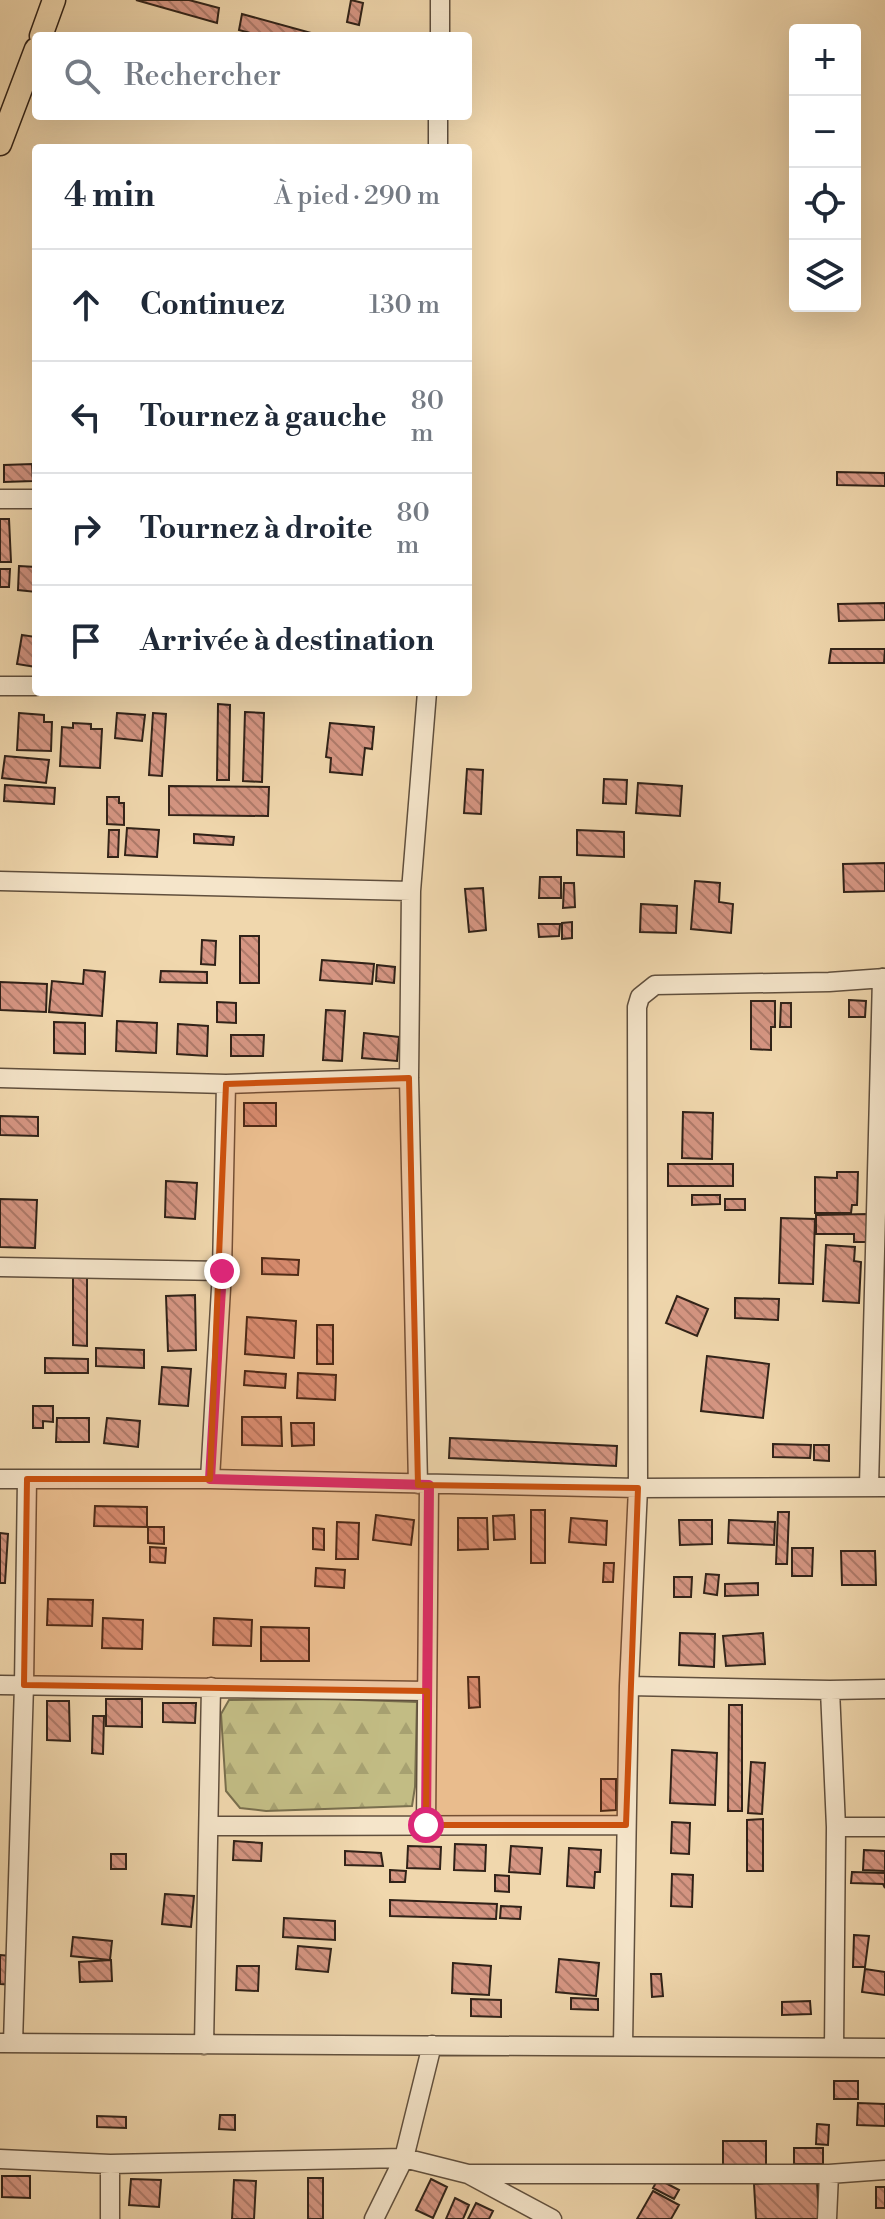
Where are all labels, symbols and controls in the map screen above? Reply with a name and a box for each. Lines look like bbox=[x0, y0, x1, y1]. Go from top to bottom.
map controls bbox=[789, 24, 861, 312]
button: + bbox=[789, 24, 861, 96]
search box bbox=[32, 32, 472, 120]
icon: search bbox=[60, 54, 104, 98]
text: Rechercher bbox=[124, 57, 281, 95]
button: − bbox=[789, 96, 861, 168]
button: locate bbox=[789, 168, 861, 240]
text: 4 min bbox=[64, 175, 155, 217]
text: À pied · 290 m bbox=[274, 180, 440, 212]
button: layers bbox=[789, 240, 861, 312]
icon: ahead bbox=[64, 283, 108, 327]
text: Continuez bbox=[140, 286, 285, 324]
text: 130 m bbox=[369, 289, 440, 321]
text: 80 m bbox=[411, 385, 444, 449]
icon: left bbox=[64, 395, 108, 439]
text: Tournez à gauche bbox=[140, 398, 387, 436]
text: 80 m bbox=[397, 497, 430, 561]
icon: right bbox=[64, 507, 108, 551]
text: Tournez à droite bbox=[140, 510, 373, 548]
icon: arrive bbox=[64, 619, 108, 663]
text: Arrivée à destination bbox=[140, 622, 434, 660]
route end bbox=[204, 1253, 240, 1289]
route start bbox=[408, 1807, 444, 1843]

